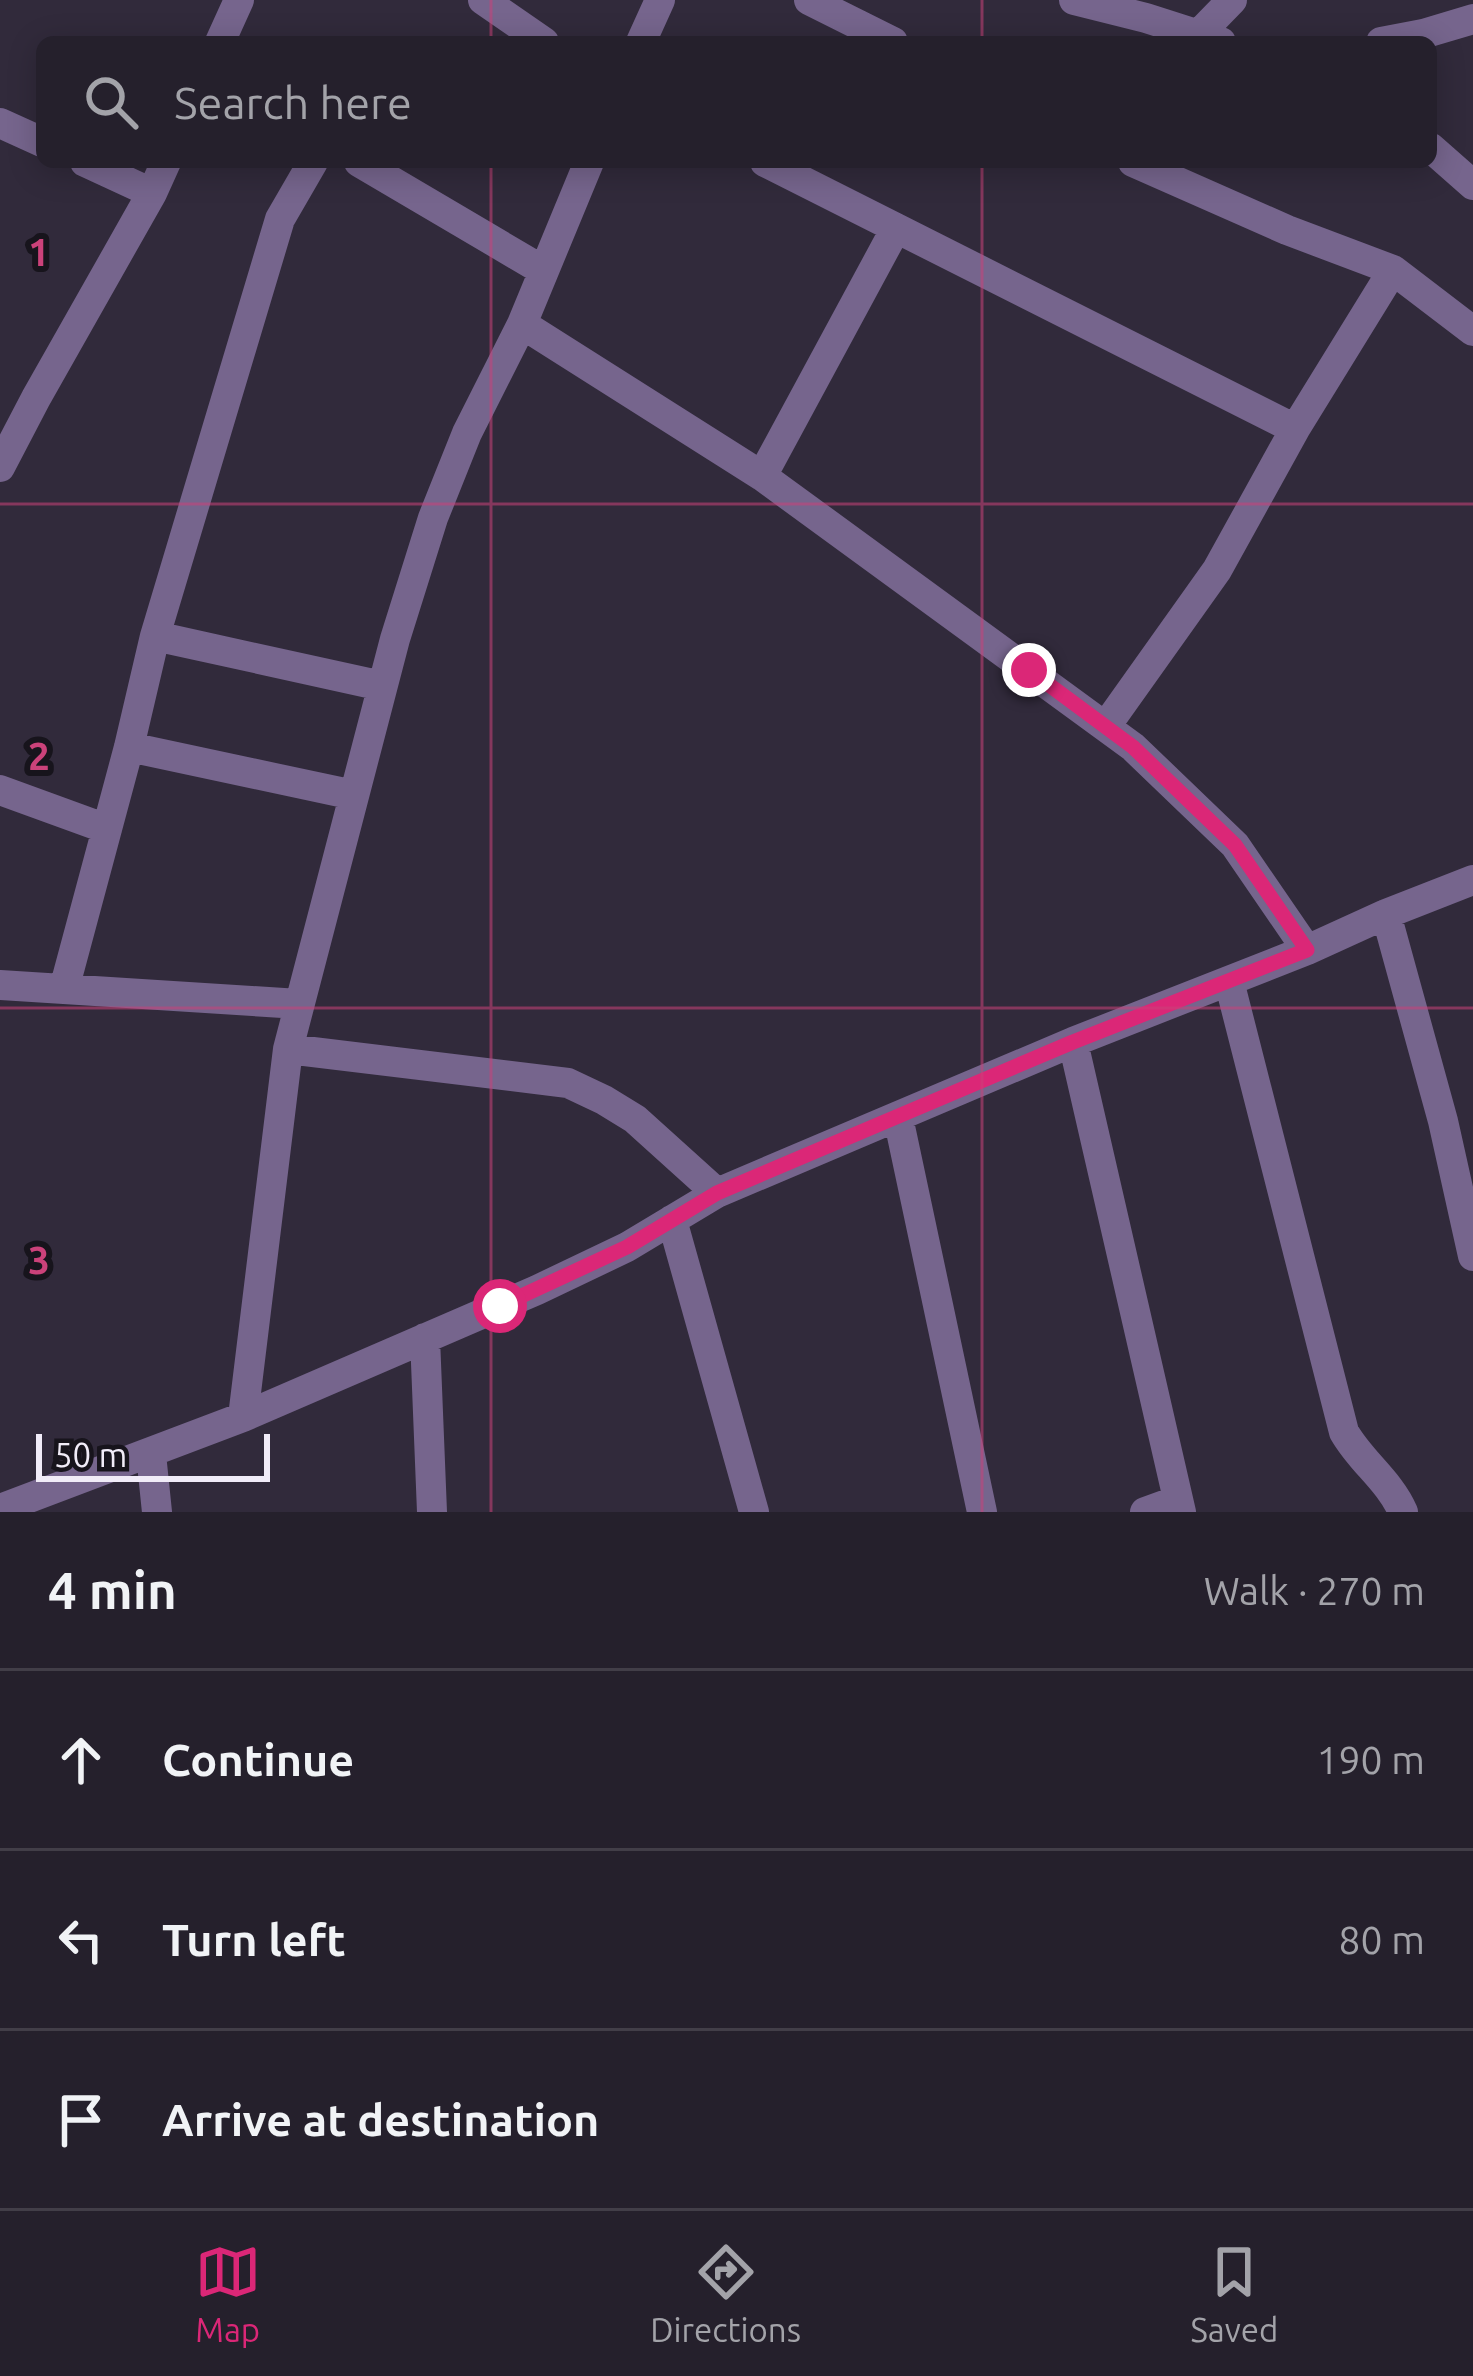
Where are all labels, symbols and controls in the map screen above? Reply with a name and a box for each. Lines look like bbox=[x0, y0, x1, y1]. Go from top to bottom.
search box bbox=[36, 36, 1437, 168]
icon: search bbox=[78, 69, 144, 135]
text: Search here bbox=[174, 77, 412, 128]
text: 1 bbox=[28, 230, 50, 273]
route end bbox=[1002, 643, 1056, 697]
text: 2 bbox=[28, 734, 50, 777]
text: 3 bbox=[28, 1238, 50, 1281]
route start bbox=[473, 1279, 527, 1333]
scale bar bbox=[36, 1428, 270, 1481]
text: 50 m bbox=[54, 1436, 127, 1473]
text: 4 min bbox=[48, 1561, 177, 1619]
text: Walk · 270 m bbox=[1204, 1569, 1425, 1612]
icon: ahead bbox=[48, 1727, 114, 1793]
text: Continue bbox=[162, 1734, 354, 1785]
text: 190 m bbox=[1316, 1738, 1425, 1781]
icon: left bbox=[48, 1907, 114, 1973]
text: Turn left bbox=[162, 1914, 346, 1965]
text: 80 m bbox=[1338, 1918, 1425, 1961]
icon: arrive bbox=[48, 2087, 114, 2153]
text: Arrive at destination bbox=[162, 2094, 599, 2145]
tab: Map bbox=[195, 2239, 261, 2348]
tab: Directions bbox=[650, 2239, 801, 2348]
tab: Saved bbox=[1190, 2239, 1278, 2348]

